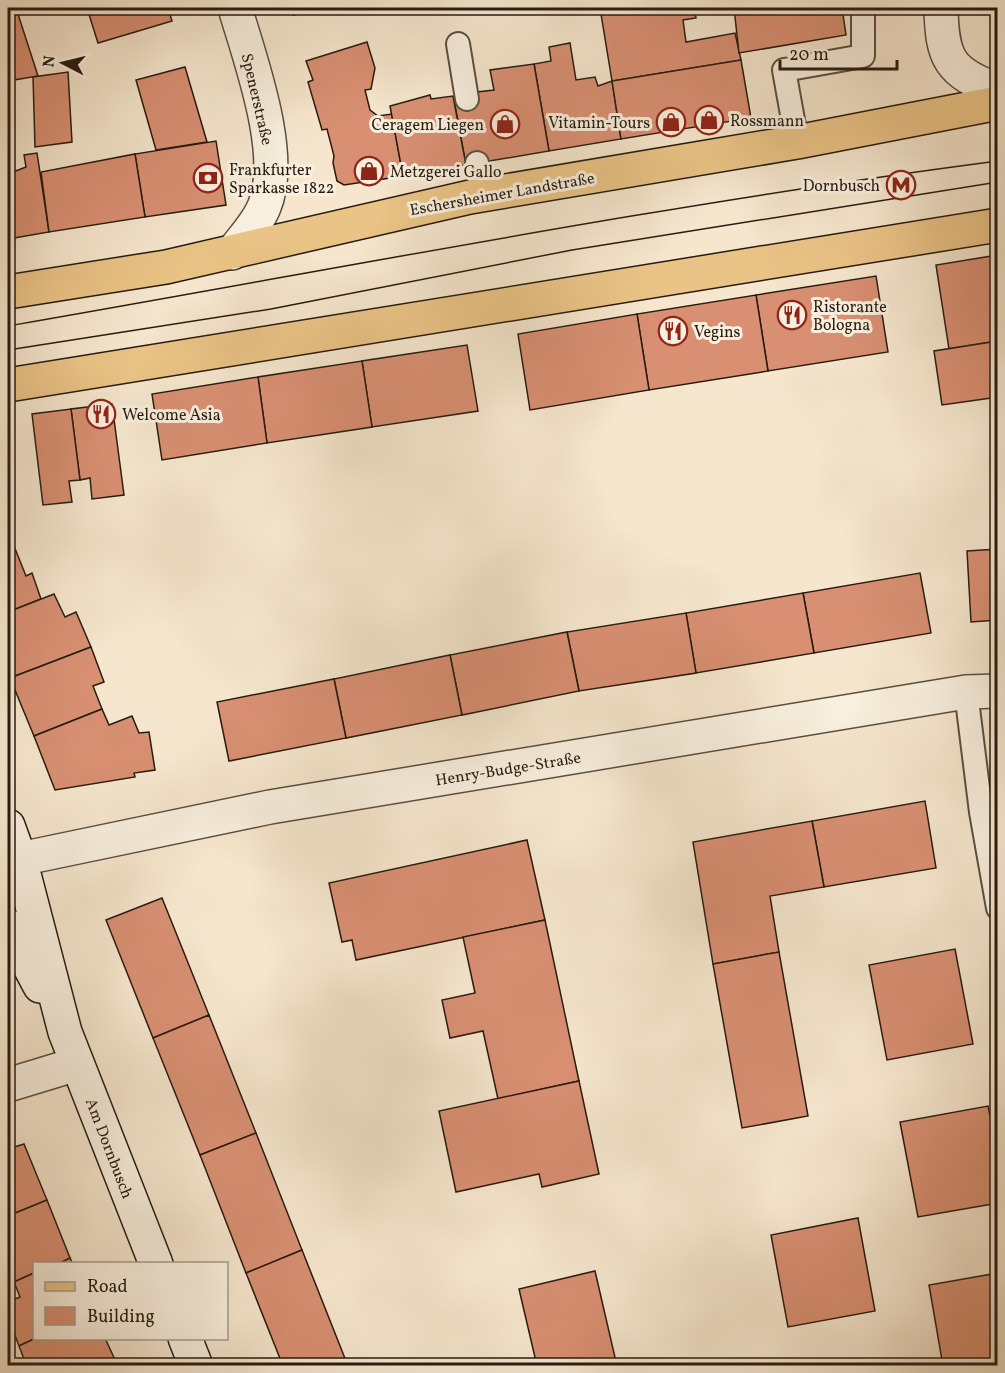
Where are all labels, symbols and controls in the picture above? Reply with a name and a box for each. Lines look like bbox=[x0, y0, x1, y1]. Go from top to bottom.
north arrow bbox=[33, 33, 93, 93]
scale bar bbox=[780, 33, 897, 71]
text: 20 m bbox=[789, 43, 829, 68]
street label: Spenerstraße bbox=[235, 51, 277, 148]
text: N bbox=[38, 54, 62, 69]
shop icon: Rossmann bbox=[693, 104, 725, 136]
shop icon: Vitamin-Tours bbox=[655, 106, 687, 138]
shop icon: Ceragem Liegen bbox=[489, 108, 521, 140]
place label: Rossmann bbox=[730, 111, 804, 133]
place label: Vitamin-Tours bbox=[548, 113, 650, 135]
place label: Ceragem Liegen bbox=[372, 115, 484, 137]
shop icon: Metzgerei Gallo bbox=[353, 155, 385, 187]
place label: Frankfurter Sparkasse 1822 bbox=[229, 160, 334, 200]
bank icon: Frankfurter Sparkasse 1822 bbox=[192, 162, 224, 194]
place label: Metzgerei Gallo bbox=[390, 162, 502, 184]
street label: Eschersheimer Landstraße bbox=[408, 168, 596, 222]
metro station icon: Dornbusch bbox=[885, 169, 917, 201]
place label: Dornbusch bbox=[803, 176, 880, 198]
place label: Ristorante Bologna bbox=[813, 297, 887, 337]
restaurant icon: Ristorante Bologna bbox=[776, 299, 808, 331]
restaurant icon: Vegins bbox=[657, 315, 689, 347]
place label: Vegins bbox=[694, 322, 741, 344]
restaurant icon: Welcome Asia bbox=[85, 398, 117, 430]
place label: Welcome Asia bbox=[122, 405, 221, 427]
street label: Henry-Budge-Straße bbox=[434, 748, 583, 792]
street label: Am Dornbusch bbox=[79, 1095, 137, 1202]
legend bbox=[33, 1262, 228, 1340]
text: Road bbox=[87, 1275, 128, 1300]
text: Building bbox=[87, 1305, 155, 1330]

